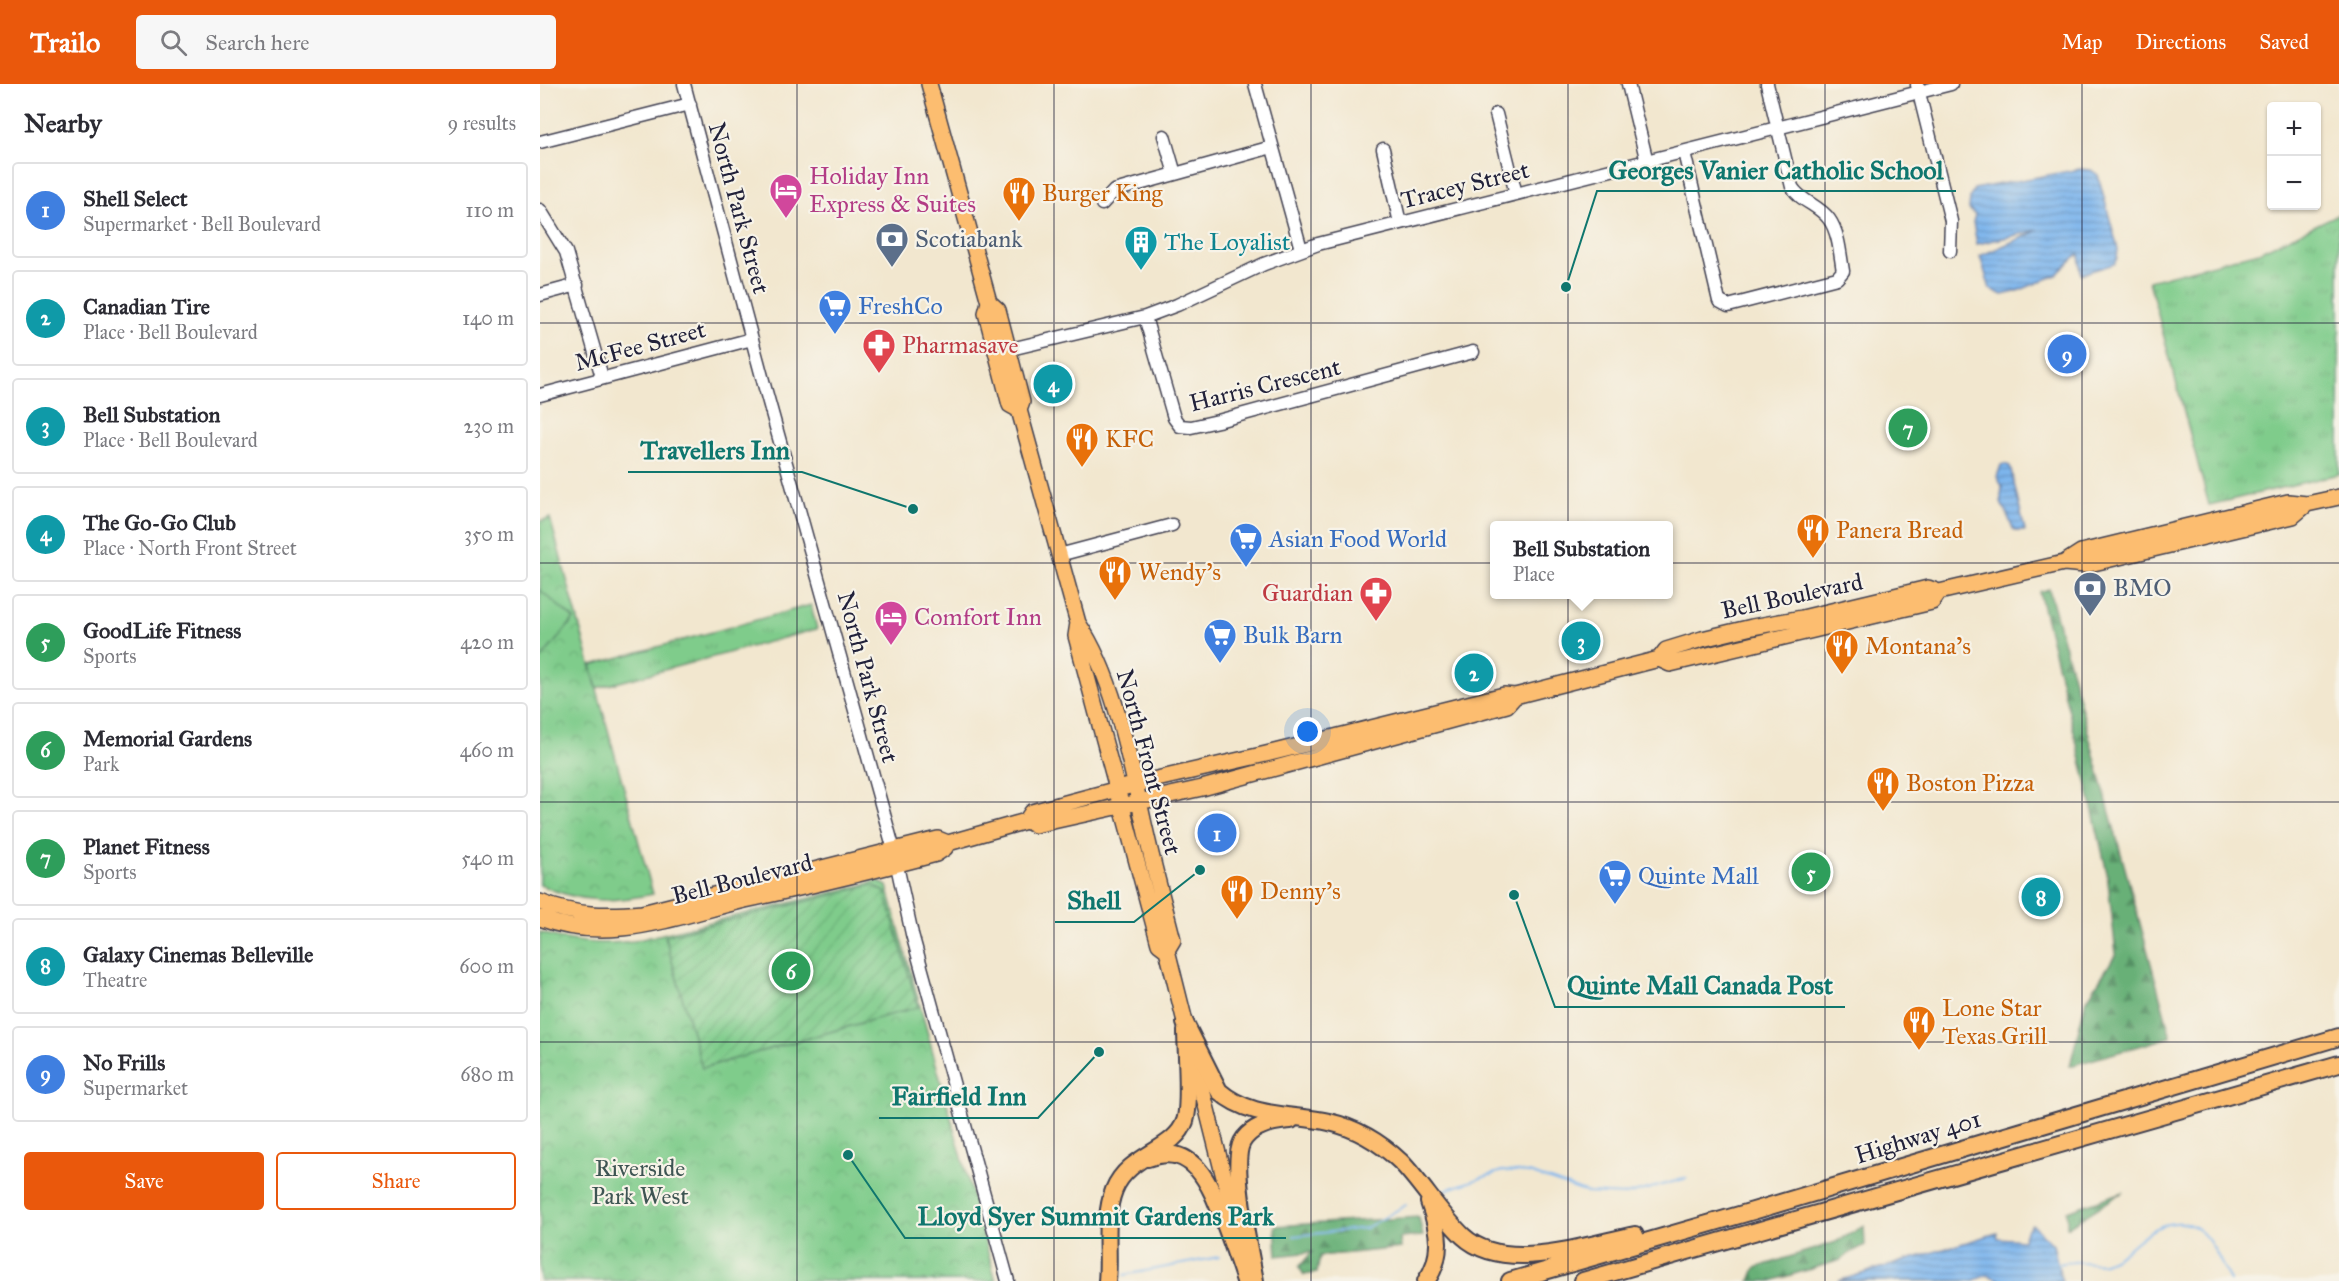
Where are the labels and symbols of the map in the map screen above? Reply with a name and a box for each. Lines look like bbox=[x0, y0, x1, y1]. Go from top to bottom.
street label: North Park Street bbox=[702, 119, 776, 298]
callout: Georges Vanier Catholic School bbox=[1597, 147, 1956, 191]
street label: Tracey Street bbox=[1398, 154, 1533, 215]
text: Georges Vanier Catholic School bbox=[1608, 154, 1944, 187]
place label: Holiday Inn Express & Suites bbox=[809, 161, 976, 219]
hotel icon: Holiday Inn Express & Suites bbox=[768, 172, 804, 219]
restaurant icon: Burger King bbox=[1001, 175, 1037, 222]
place label: Burger King bbox=[1042, 178, 1164, 208]
bank icon: Scotiabank bbox=[874, 221, 910, 268]
place label: Scotiabank bbox=[915, 224, 1023, 254]
building icon: The Loyalist bbox=[1123, 224, 1159, 271]
place label: The Loyalist bbox=[1164, 227, 1291, 257]
supermarket icon: FreshCo bbox=[817, 288, 853, 335]
place label: FreshCo bbox=[858, 291, 943, 321]
street label: McFee Street bbox=[571, 314, 709, 378]
pharmacy icon: Pharmasave bbox=[861, 327, 897, 374]
place label: Pharmasave bbox=[902, 330, 1018, 360]
pin: 9 bbox=[2048, 332, 2086, 376]
street label: Harris Crescent bbox=[1186, 352, 1344, 418]
pin: 4 bbox=[1034, 362, 1072, 406]
pin: 7 bbox=[1888, 406, 1928, 450]
restaurant icon: KFC bbox=[1064, 421, 1100, 468]
place label: KFC bbox=[1105, 424, 1154, 454]
callout: Travellers Inn bbox=[628, 428, 802, 472]
text: Travellers Inn bbox=[639, 434, 790, 466]
restaurant icon: Panera Bread bbox=[1795, 512, 1831, 559]
place label: Panera Bread bbox=[1836, 515, 1964, 545]
supermarket icon: Asian Food World bbox=[1228, 521, 1264, 568]
place label: Asian Food World bbox=[1268, 524, 1447, 554]
restaurant icon: Wendy's bbox=[1097, 554, 1133, 601]
place label: Wendy's bbox=[1138, 557, 1221, 587]
street label: Bell Boulevard bbox=[1719, 566, 1865, 626]
bank icon: BMO bbox=[2072, 570, 2108, 617]
place label: BMO bbox=[2113, 573, 2171, 603]
pharmacy icon: Guardian bbox=[1358, 575, 1394, 622]
place label: Guardian bbox=[1262, 578, 1353, 608]
street label: North Park Street bbox=[831, 588, 905, 767]
hotel icon: Comfort Inn bbox=[873, 599, 909, 646]
place label: Comfort Inn bbox=[914, 602, 1042, 632]
supermarket icon: Bulk Barn bbox=[1202, 617, 1238, 664]
pin: 3 bbox=[1562, 618, 1600, 664]
place label: Bulk Barn bbox=[1243, 620, 1342, 650]
restaurant icon: Montana's bbox=[1824, 628, 1860, 675]
place label: Montana's bbox=[1865, 631, 1971, 661]
pin: 2 bbox=[1454, 650, 1494, 696]
street label: North Front Street bbox=[1110, 666, 1188, 858]
your location bbox=[1293, 717, 1322, 746]
restaurant icon: Boston Pizza bbox=[1865, 765, 1901, 812]
place label: Boston Pizza bbox=[1906, 768, 2035, 798]
pin: 1 bbox=[1198, 810, 1236, 855]
street label: Bell Boulevard bbox=[669, 847, 815, 911]
pin: 5 bbox=[1792, 850, 1830, 894]
supermarket icon: Quinte Mall bbox=[1597, 858, 1633, 905]
place label: Quinte Mall bbox=[1638, 861, 1759, 891]
restaurant icon: Denny's bbox=[1219, 873, 1255, 920]
pin: 8 bbox=[2022, 874, 2060, 920]
place label: Denny's bbox=[1260, 876, 1341, 906]
callout: Shell bbox=[1055, 878, 1134, 922]
text: Shell bbox=[1067, 884, 1122, 916]
pin: 6 bbox=[772, 948, 810, 994]
callout: Quinte Mall Canada Post bbox=[1555, 963, 1845, 1007]
text: Quinte Mall Canada Post bbox=[1567, 969, 1834, 1001]
place label: Lone Star Texas Grill bbox=[1942, 993, 2048, 1051]
restaurant icon: Lone Star Texas Grill bbox=[1901, 1004, 1937, 1051]
callout: Fairfield Inn bbox=[879, 1074, 1038, 1118]
text: Fairfield Inn bbox=[891, 1080, 1027, 1112]
street label: Highway 401 bbox=[1851, 1104, 1985, 1170]
park label: Riverside Park West bbox=[591, 1153, 689, 1211]
callout: Lloyd Syer Summit Gardens Park bbox=[905, 1194, 1286, 1238]
text: Lloyd Syer Summit Gardens Park bbox=[918, 1200, 1275, 1232]

